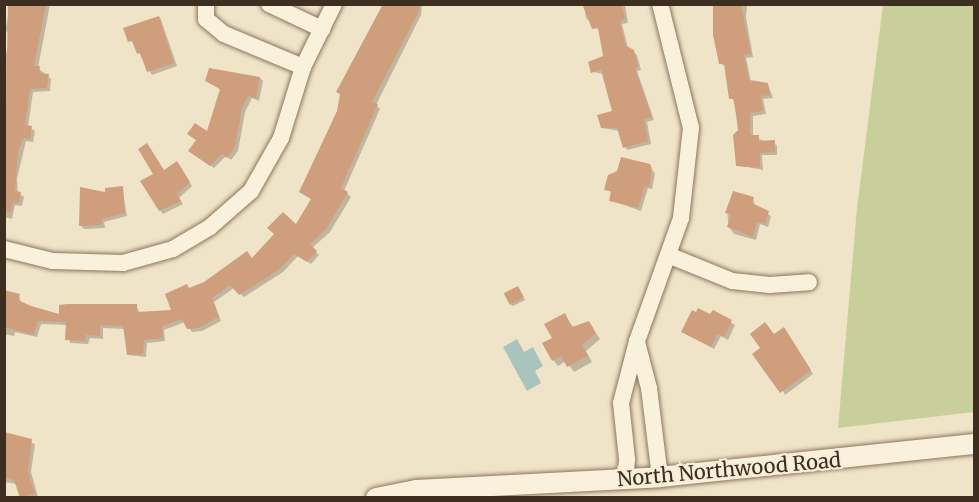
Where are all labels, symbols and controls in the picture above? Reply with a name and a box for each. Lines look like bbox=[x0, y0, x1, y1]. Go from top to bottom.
street label: North Northwood Road bbox=[616, 447, 842, 491]

